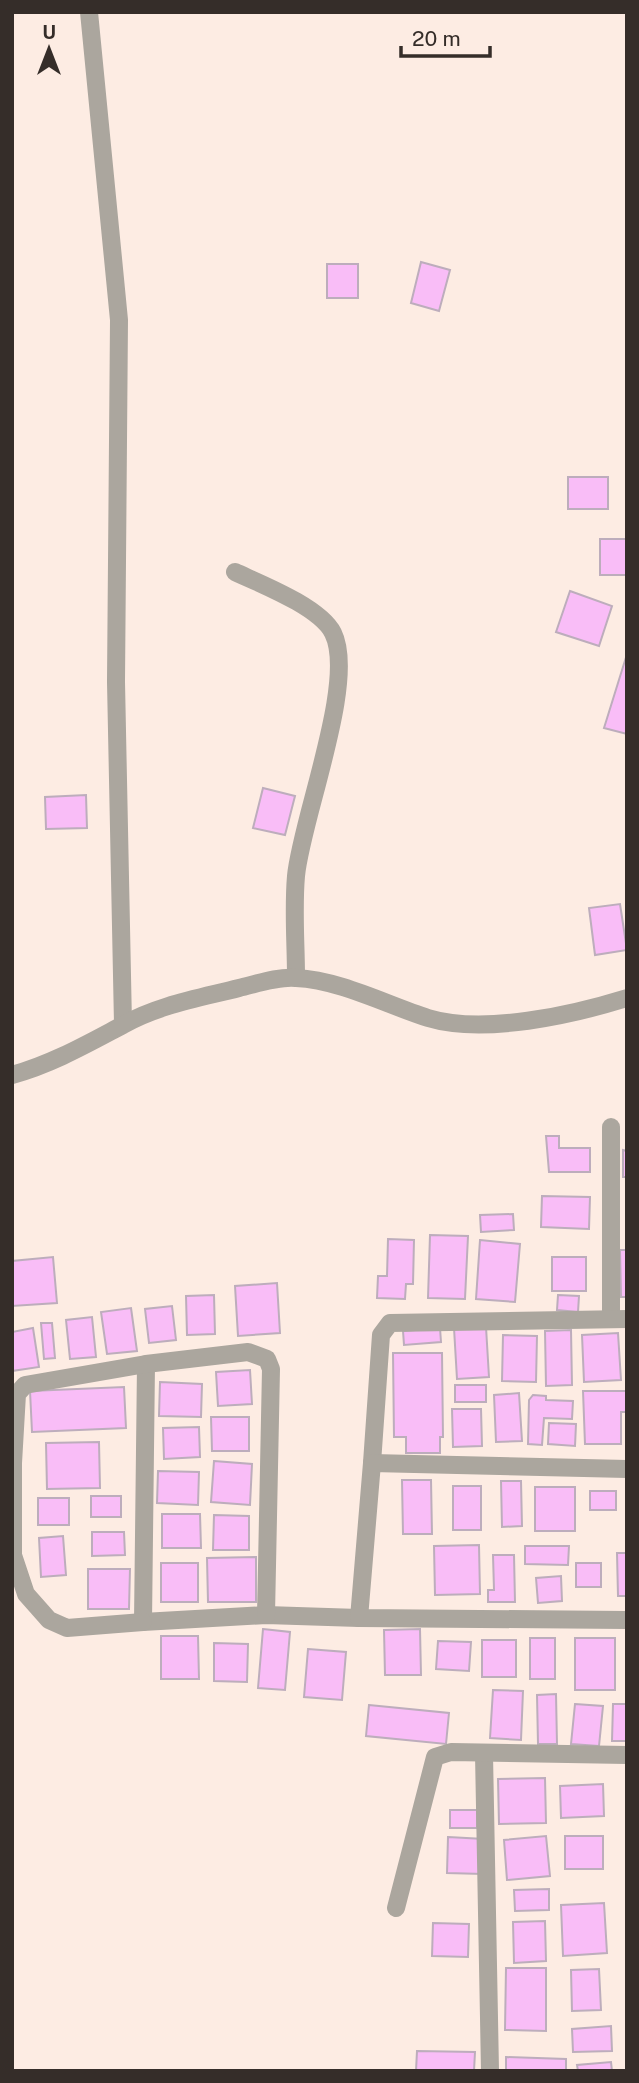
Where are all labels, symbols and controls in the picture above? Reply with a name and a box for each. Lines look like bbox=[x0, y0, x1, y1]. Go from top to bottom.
north arrow bbox=[14, 14, 84, 84]
scale bar bbox=[401, 14, 490, 58]
text: U bbox=[42, 21, 56, 43]
text: 20 m bbox=[412, 26, 461, 51]

